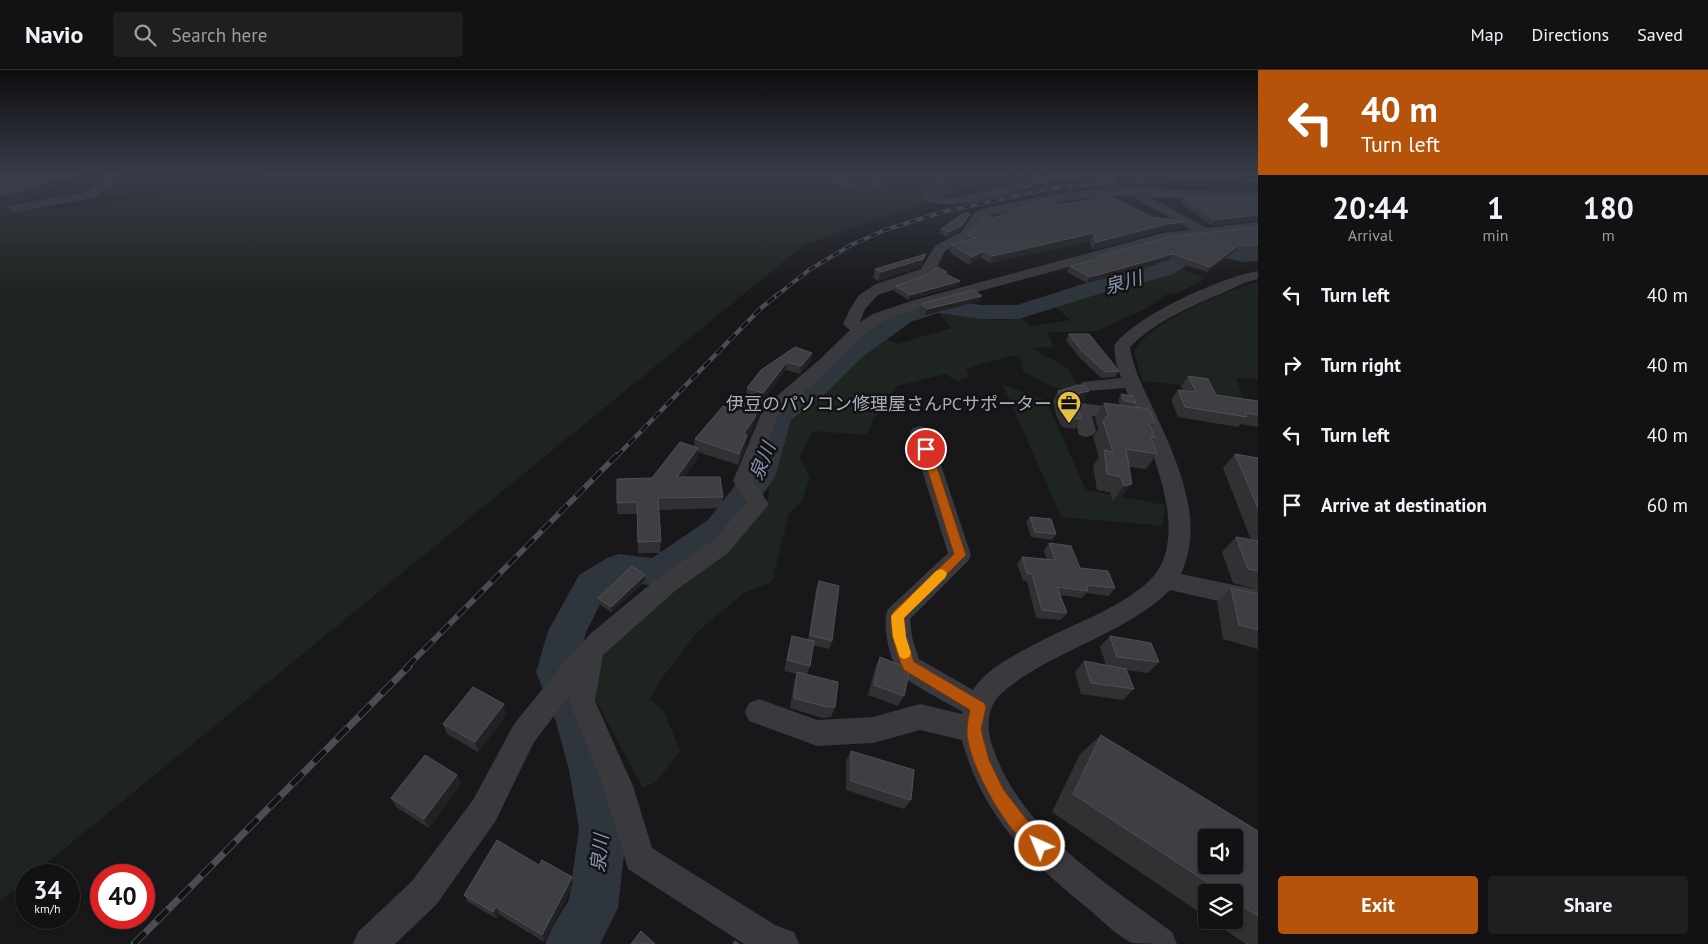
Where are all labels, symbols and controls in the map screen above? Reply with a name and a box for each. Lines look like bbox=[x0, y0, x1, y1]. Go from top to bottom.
search box bbox=[113, 12, 463, 57]
text: Navio bbox=[25, 19, 83, 50]
icon: search bbox=[131, 21, 159, 49]
text: Search here bbox=[171, 23, 267, 47]
text: Map bbox=[1471, 23, 1503, 46]
text: Directions bbox=[1531, 23, 1609, 46]
text: Saved bbox=[1637, 23, 1683, 46]
text: 40 m bbox=[1361, 86, 1438, 132]
icon: left bbox=[1278, 90, 1343, 155]
text: Turn left bbox=[1361, 130, 1440, 158]
text: 20:44 bbox=[1332, 188, 1408, 227]
text: 1 bbox=[1487, 188, 1504, 227]
text: 180 bbox=[1583, 188, 1634, 227]
text: Arrival bbox=[1348, 225, 1393, 245]
text: min bbox=[1483, 225, 1509, 245]
text: m bbox=[1602, 225, 1615, 245]
water label: 泉川 bbox=[1101, 265, 1146, 299]
icon: left bbox=[1278, 281, 1306, 309]
text: Turn left bbox=[1321, 283, 1390, 307]
text: 40 m bbox=[1647, 283, 1688, 307]
icon: right bbox=[1278, 351, 1306, 379]
text: Turn right bbox=[1321, 353, 1401, 377]
text: 40 m bbox=[1647, 353, 1688, 377]
office icon: 伊豆のパソコン修理屋さんPCサポーター bbox=[1056, 390, 1082, 424]
place label: 伊豆のパソコン修理屋さんPCサポーター bbox=[726, 392, 1052, 415]
icon: left bbox=[1278, 421, 1306, 449]
text: Turn left bbox=[1321, 423, 1390, 447]
text: 40 m bbox=[1647, 423, 1688, 447]
pin bbox=[905, 428, 947, 470]
icon: arrive bbox=[912, 435, 940, 463]
water label: 泉川 bbox=[744, 437, 781, 483]
icon: arrive bbox=[1278, 491, 1306, 519]
text: Arrive at destination bbox=[1321, 493, 1487, 517]
text: 60 m bbox=[1647, 493, 1688, 517]
position arrow bbox=[1013, 819, 1065, 871]
map controls bbox=[1198, 829, 1243, 929]
button: sound bbox=[1198, 829, 1243, 874]
water label: 泉川 bbox=[585, 831, 613, 873]
speed limit sign: 40 bbox=[90, 864, 155, 929]
text: 34 bbox=[33, 874, 62, 906]
button: Exit bbox=[1278, 876, 1478, 934]
button: Share bbox=[1488, 876, 1688, 934]
button: layers bbox=[1198, 884, 1243, 929]
text: km/h bbox=[34, 901, 61, 916]

